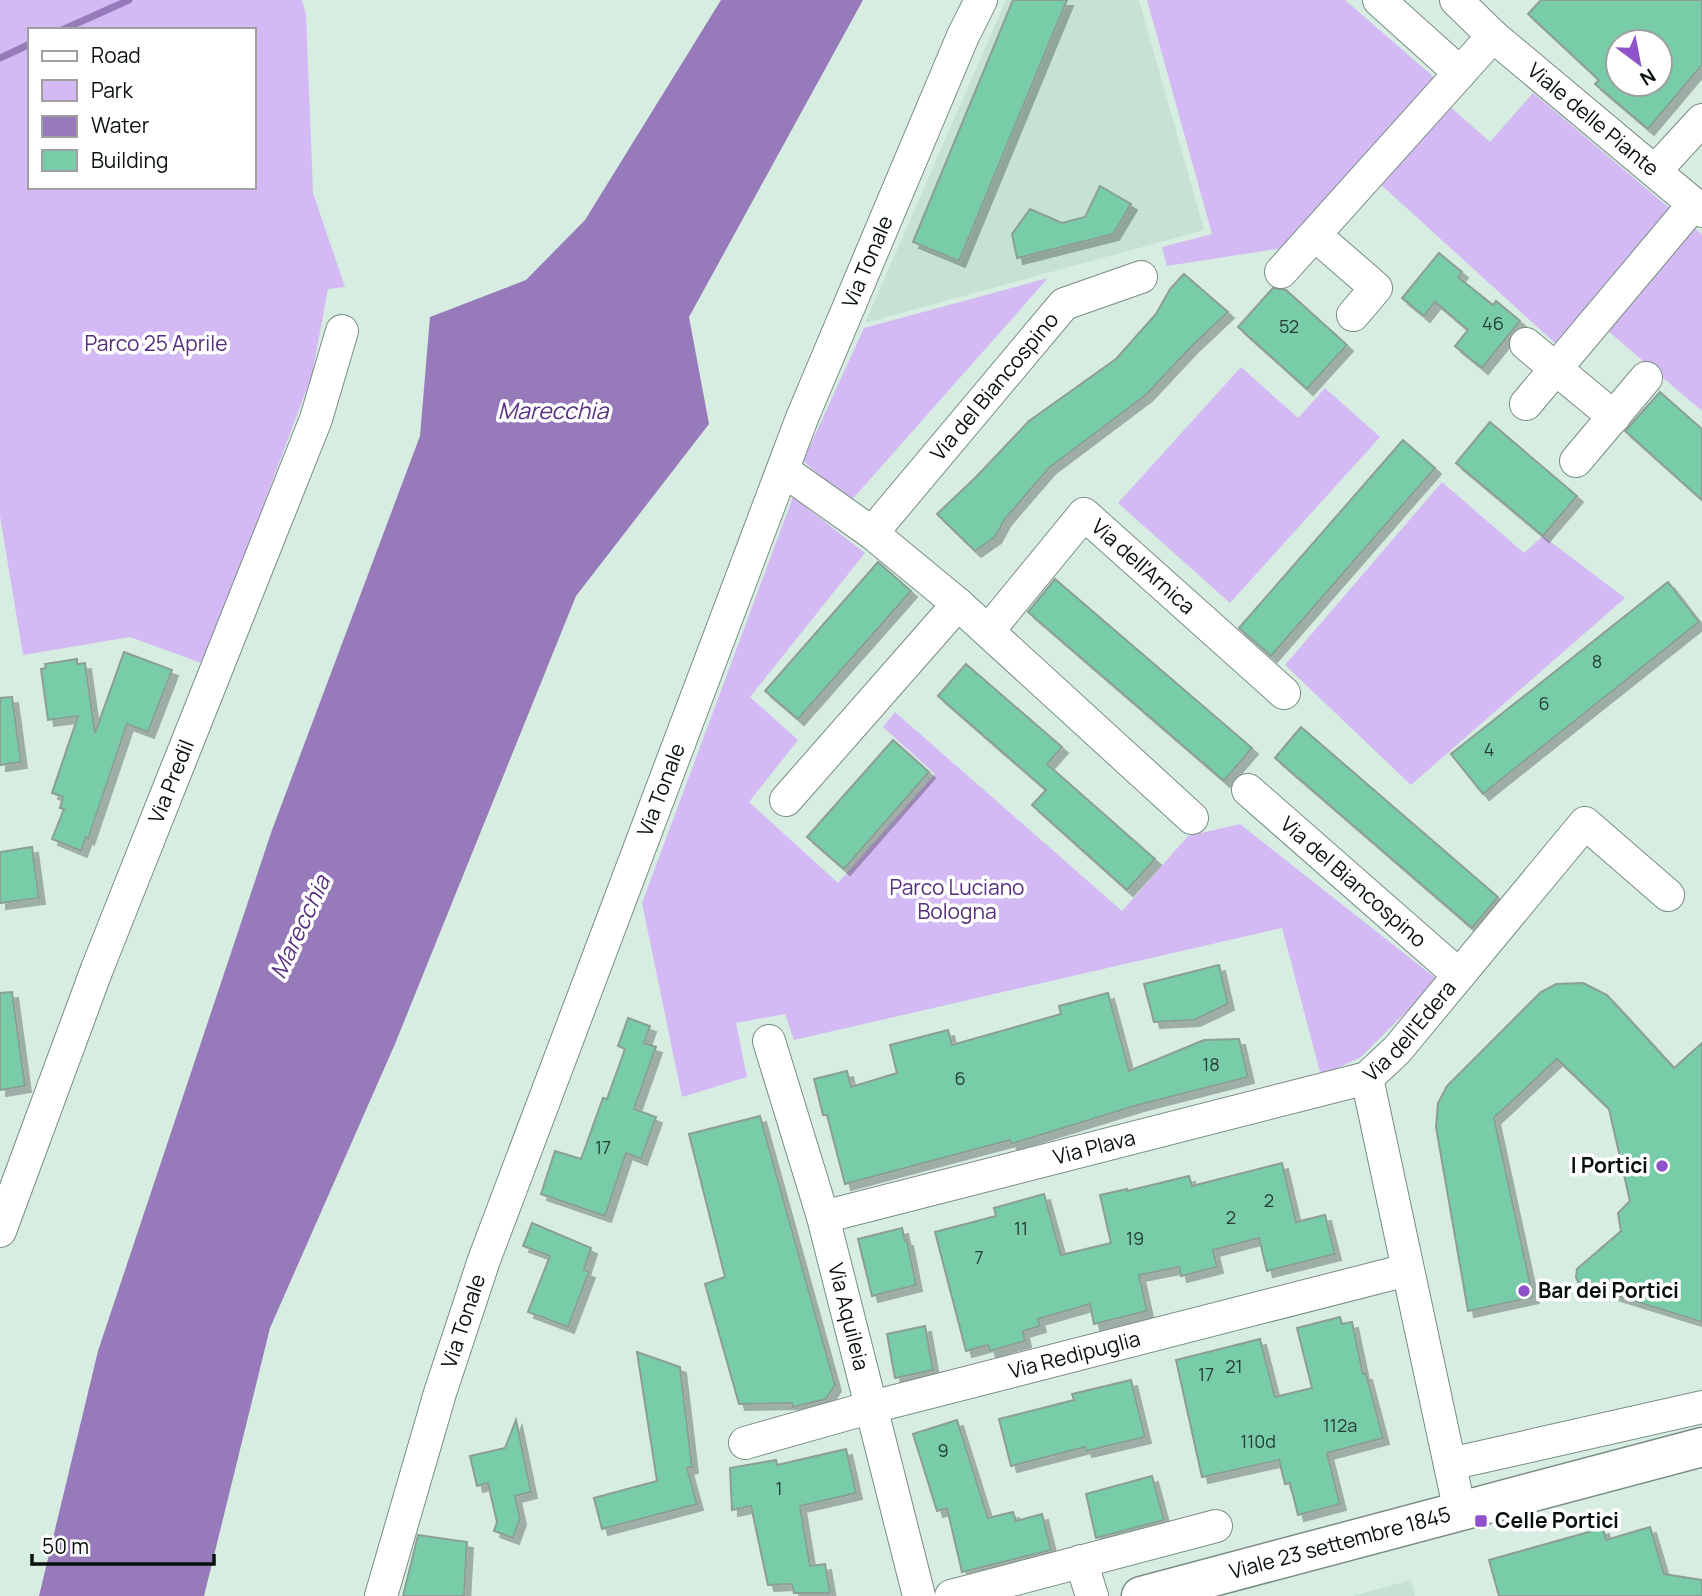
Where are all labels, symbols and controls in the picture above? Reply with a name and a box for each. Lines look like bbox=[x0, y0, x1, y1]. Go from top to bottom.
legend bbox=[28, 28, 256, 189]
north arrow bbox=[1604, 28, 1674, 98]
text: Road bbox=[91, 41, 141, 69]
street label: Viale delle Piante bbox=[1522, 56, 1665, 182]
text: N bbox=[1635, 63, 1661, 92]
text: Park bbox=[91, 76, 133, 104]
text: Water bbox=[91, 111, 150, 139]
text: Building bbox=[91, 146, 168, 174]
street label: Via Tonale bbox=[835, 211, 899, 312]
street label: Via del Biancospino bbox=[924, 306, 1064, 466]
house number: 46 bbox=[1482, 311, 1504, 335]
house number: 52 bbox=[1279, 314, 1299, 338]
park label: Parco 25 Aprile bbox=[85, 329, 227, 357]
water label: Marecchia bbox=[498, 394, 609, 426]
street label: Via dell'Arnica bbox=[1086, 512, 1202, 620]
house number: 8 bbox=[1592, 649, 1602, 673]
house number: 6 bbox=[1538, 691, 1550, 715]
street label: Via Predil bbox=[141, 735, 200, 827]
house number: 4 bbox=[1484, 737, 1494, 761]
street label: Via Tonale bbox=[630, 739, 691, 840]
street label: Via del Biancospino bbox=[1275, 810, 1433, 953]
water label: Marecchia bbox=[261, 869, 337, 983]
park label: Parco Luciano Bologna bbox=[889, 873, 1025, 925]
street label: Via dell'Edera bbox=[1357, 974, 1462, 1087]
house number: 18 bbox=[1202, 1052, 1220, 1076]
house number: 6 bbox=[954, 1066, 966, 1090]
street label: Via Plava bbox=[1050, 1123, 1138, 1171]
house number: 17 bbox=[595, 1135, 611, 1159]
place label: I Portici bbox=[1571, 1151, 1648, 1179]
marker: I Portici bbox=[1654, 1158, 1670, 1174]
house number: 2 bbox=[1264, 1188, 1274, 1212]
house number: 2 bbox=[1226, 1205, 1236, 1229]
house number: 11 bbox=[1014, 1216, 1028, 1240]
house number: 19 bbox=[1126, 1226, 1144, 1250]
house number: 7 bbox=[974, 1245, 984, 1269]
street label: Via Aquileia bbox=[822, 1260, 876, 1373]
street label: Via Tonale bbox=[434, 1270, 491, 1372]
place label: Bar dei Portici bbox=[1538, 1276, 1679, 1304]
marker: Bar dei Portici bbox=[1516, 1283, 1532, 1299]
street label: Via Redipuglia bbox=[1005, 1324, 1143, 1384]
house number: 21 bbox=[1225, 1354, 1243, 1378]
house number: 17 bbox=[1198, 1362, 1214, 1386]
house number: 112a bbox=[1323, 1413, 1357, 1437]
house number: 110d bbox=[1240, 1429, 1276, 1453]
house number: 9 bbox=[937, 1438, 949, 1462]
house number: 1 bbox=[775, 1476, 783, 1500]
street label: Viale 23 settembre 1845 bbox=[1226, 1499, 1454, 1585]
place label: Celle Portici bbox=[1495, 1506, 1619, 1534]
marker: Celle Portici bbox=[1473, 1513, 1489, 1529]
scale bar bbox=[32, 1522, 214, 1566]
text: 50 m bbox=[42, 1532, 89, 1560]

